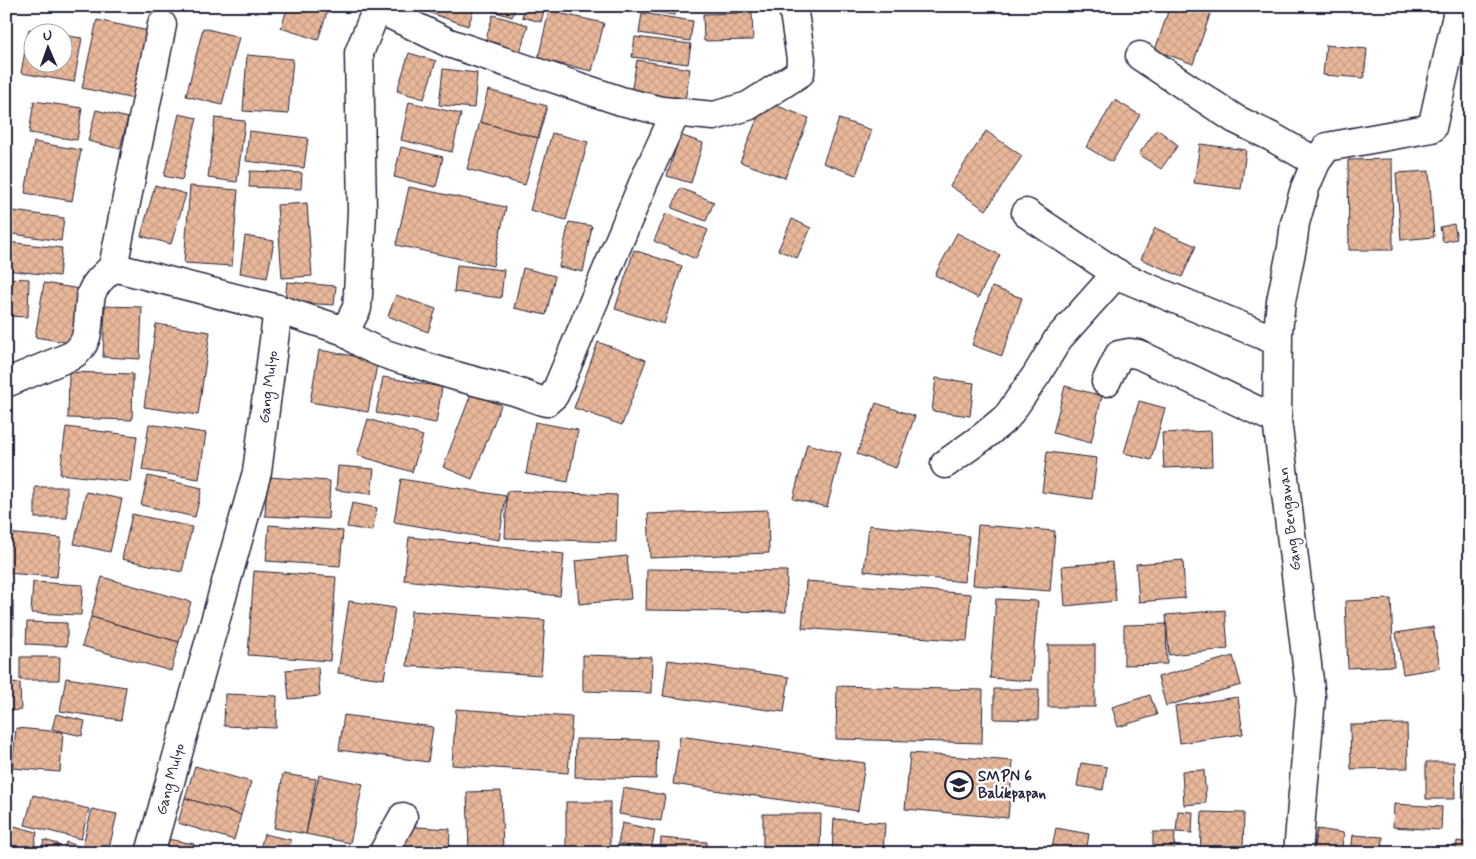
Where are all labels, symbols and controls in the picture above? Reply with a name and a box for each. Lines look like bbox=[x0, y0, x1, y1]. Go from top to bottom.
north arrow bbox=[22, 22, 72, 72]
text: U bbox=[43, 27, 52, 45]
street label: Gang Mulyo bbox=[255, 349, 284, 425]
street label: Gang Bengawan bbox=[1274, 466, 1307, 572]
street label: Gang Mulyo bbox=[152, 741, 191, 818]
place label: SMPN 6 Balikpapan bbox=[978, 767, 1046, 804]
school or university icon: SMPN 6 Balikpapan bbox=[944, 770, 974, 800]

